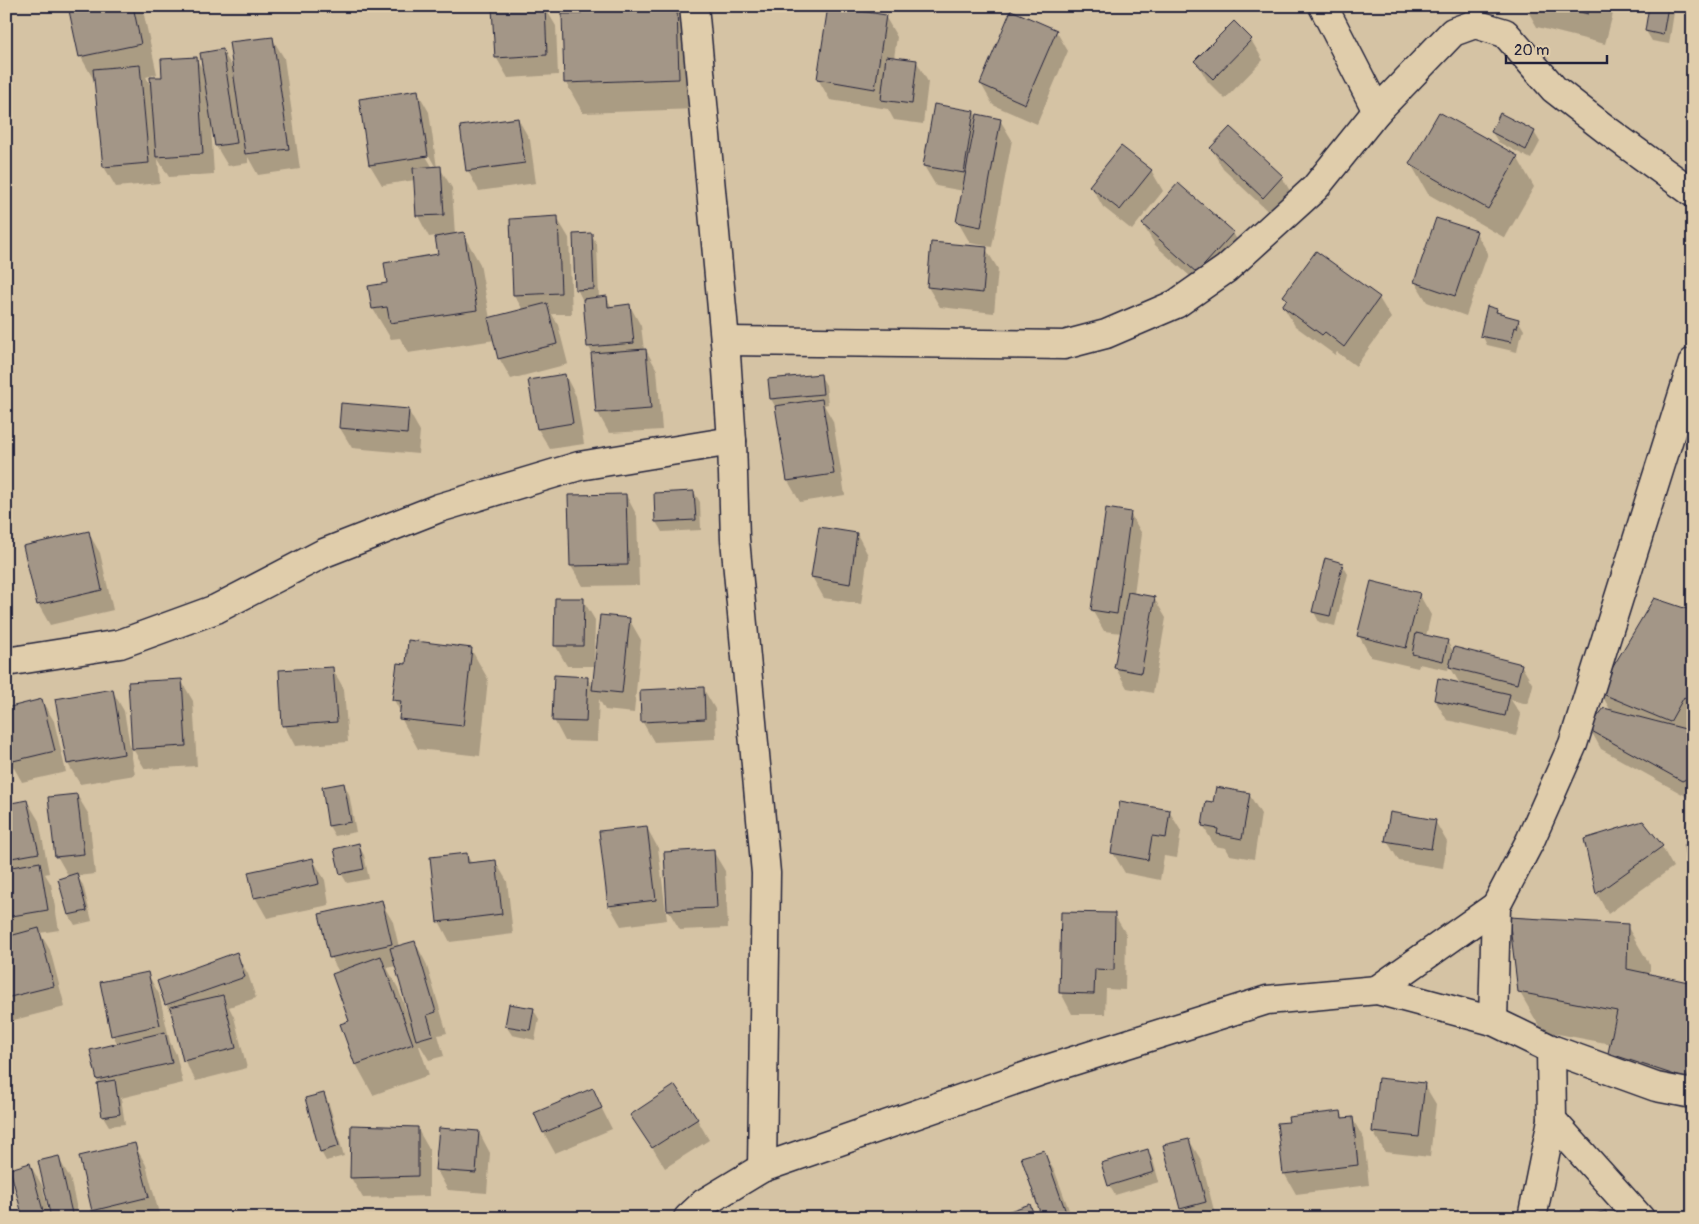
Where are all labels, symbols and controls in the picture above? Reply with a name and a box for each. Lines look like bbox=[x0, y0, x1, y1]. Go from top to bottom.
scale bar bbox=[1506, 32, 1608, 64]
text: 20 m bbox=[1514, 41, 1549, 60]

